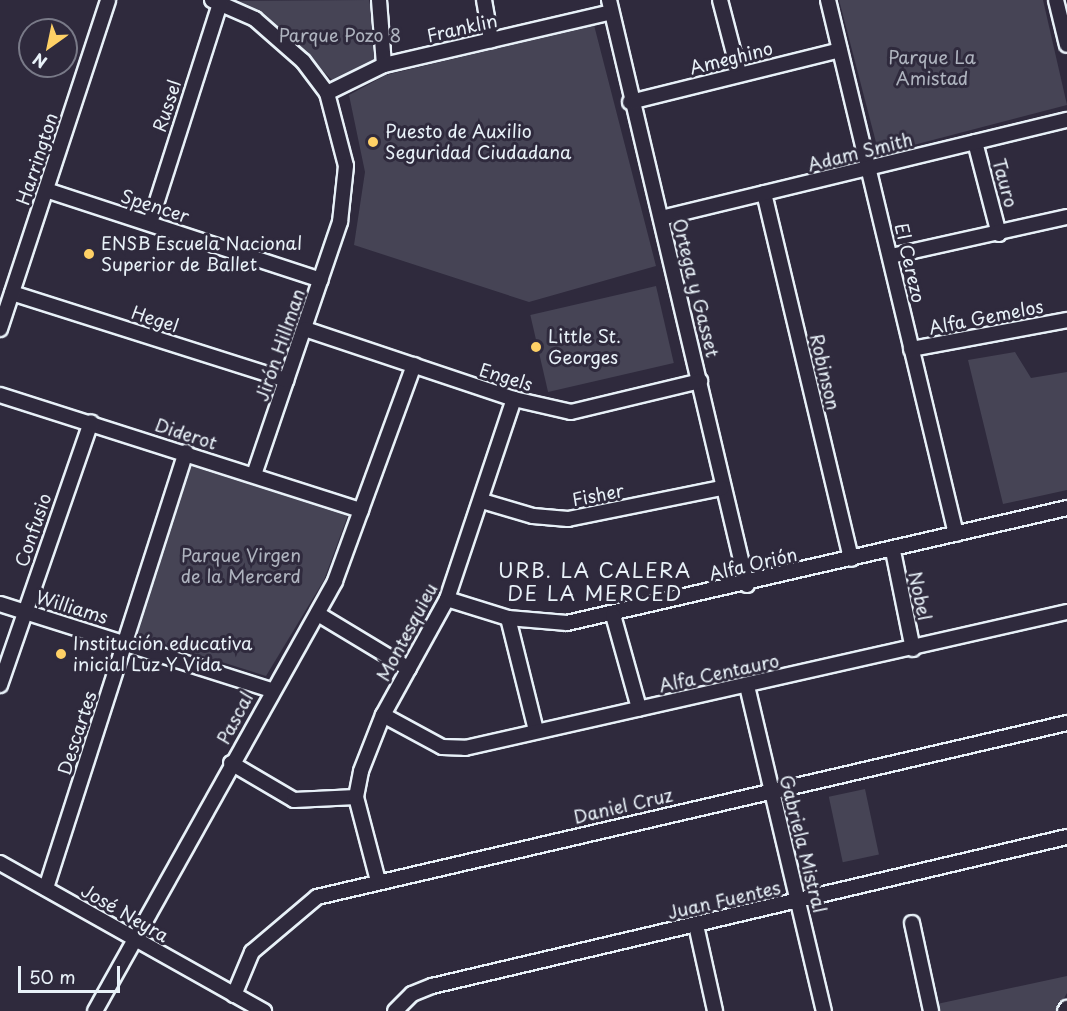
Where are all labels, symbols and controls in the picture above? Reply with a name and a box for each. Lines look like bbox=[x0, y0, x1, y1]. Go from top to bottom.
street label: Franklin bbox=[425, 9, 499, 47]
north arrow bbox=[18, 18, 78, 78]
park label: Parque Pozo 8 bbox=[279, 24, 401, 46]
street label: Ameghino bbox=[687, 37, 775, 79]
park label: Parque La Amistad bbox=[888, 47, 976, 90]
text: N bbox=[27, 48, 51, 75]
street label: Russel bbox=[148, 77, 186, 135]
street label: Harrington bbox=[12, 110, 62, 208]
place label: Puesto de Auxilio Seguridad Ciudadana bbox=[385, 121, 574, 164]
street label: Adam Smith bbox=[805, 128, 915, 176]
marker: Puesto de Auxilio Seguridad Ciudadana bbox=[366, 135, 380, 149]
street label: Tauro bbox=[988, 156, 1022, 210]
street label: Spencer bbox=[118, 185, 192, 227]
street label: Ortega y Gasset bbox=[668, 217, 724, 359]
street label: El Cerezo bbox=[890, 221, 930, 305]
place label: ENSB Escuela Nacional Superior de Ballet bbox=[101, 233, 301, 276]
marker: ENSB Escuela Nacional Superior de Ballet bbox=[82, 247, 96, 261]
street label: Jirón Hillman bbox=[251, 286, 309, 404]
street label: Alfa Gemelos bbox=[927, 295, 1045, 339]
street label: Hegel bbox=[129, 301, 181, 337]
place label: Little St. Georges bbox=[548, 326, 622, 368]
street label: Robinson bbox=[806, 332, 844, 412]
marker: Little St. Georges bbox=[529, 340, 543, 354]
street label: Engels bbox=[477, 359, 535, 395]
street label: Diderot bbox=[152, 414, 220, 454]
street label: Fisher bbox=[570, 479, 626, 511]
street label: Confusio bbox=[10, 490, 56, 570]
street label: Alfa Orión bbox=[706, 543, 800, 585]
park label: Parque Virgen de la Mercerd bbox=[181, 545, 301, 588]
district label: URB. LA CALERA DE LA MERCED bbox=[499, 558, 691, 605]
street label: Nobel bbox=[904, 570, 936, 622]
street label: Montesquieu bbox=[372, 579, 442, 685]
street label: Williams bbox=[33, 586, 111, 628]
place label: Institución educativa inicial Luz Y Vida bbox=[73, 633, 252, 676]
marker: Institución educativa inicial Luz Y Vida bbox=[54, 647, 68, 661]
street label: Alfa Centauro bbox=[656, 650, 782, 696]
street label: Descartes bbox=[53, 688, 101, 778]
street label: Pascal bbox=[212, 688, 258, 748]
street label: Gabriela Mistral bbox=[775, 773, 831, 915]
street label: Daniel Cruz bbox=[571, 784, 675, 828]
street label: Juan Fuentes bbox=[666, 877, 782, 923]
street label: José Neyra bbox=[78, 879, 172, 947]
scale bar bbox=[21, 954, 123, 992]
text: 50 m bbox=[29, 963, 76, 990]

